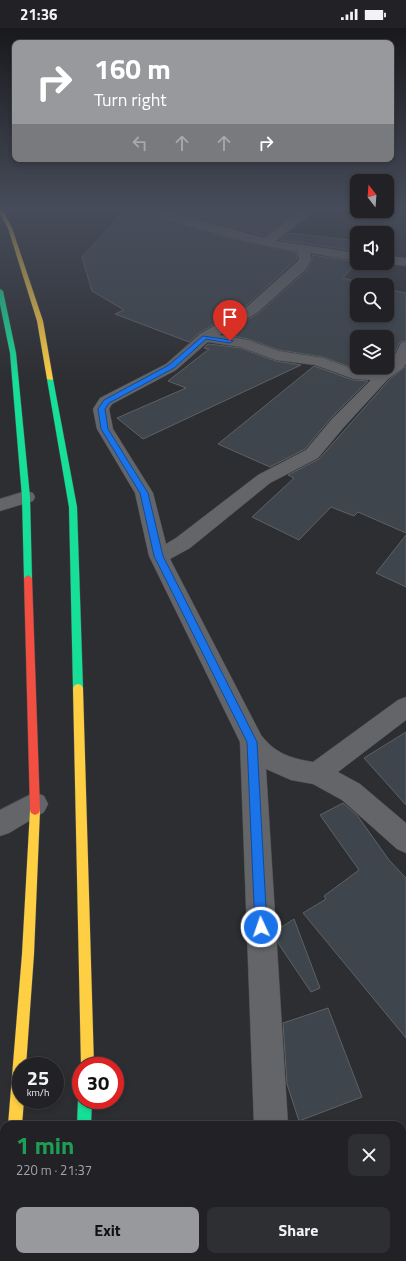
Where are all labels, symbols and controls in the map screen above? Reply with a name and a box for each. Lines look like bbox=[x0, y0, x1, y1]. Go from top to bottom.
text: 21:36 bbox=[20, 3, 57, 26]
text: 160 m bbox=[94, 47, 171, 90]
icon: right bbox=[28, 56, 80, 108]
text: Turn right bbox=[94, 86, 167, 113]
icon: left bbox=[129, 132, 151, 154]
icon: ahead bbox=[171, 132, 193, 154]
icon: ahead bbox=[213, 132, 235, 154]
icon: right bbox=[255, 132, 277, 154]
north arrow bbox=[350, 174, 394, 218]
map controls bbox=[350, 174, 394, 374]
button: sound bbox=[350, 226, 394, 270]
button: search bbox=[350, 278, 394, 322]
pin bbox=[213, 300, 247, 341]
icon: arrive bbox=[219, 306, 241, 328]
button: layers bbox=[350, 330, 394, 374]
position arrow bbox=[240, 906, 282, 948]
speed limit sign: 30 bbox=[72, 1057, 124, 1109]
text: 25 bbox=[27, 1062, 49, 1093]
text: km/h bbox=[27, 1085, 49, 1100]
text: 1 min bbox=[16, 1127, 74, 1163]
button: close bbox=[348, 1134, 390, 1176]
text: 220 m · 21:37 bbox=[16, 1160, 92, 1180]
button: Exit bbox=[16, 1207, 199, 1253]
button: Share bbox=[207, 1207, 390, 1253]

